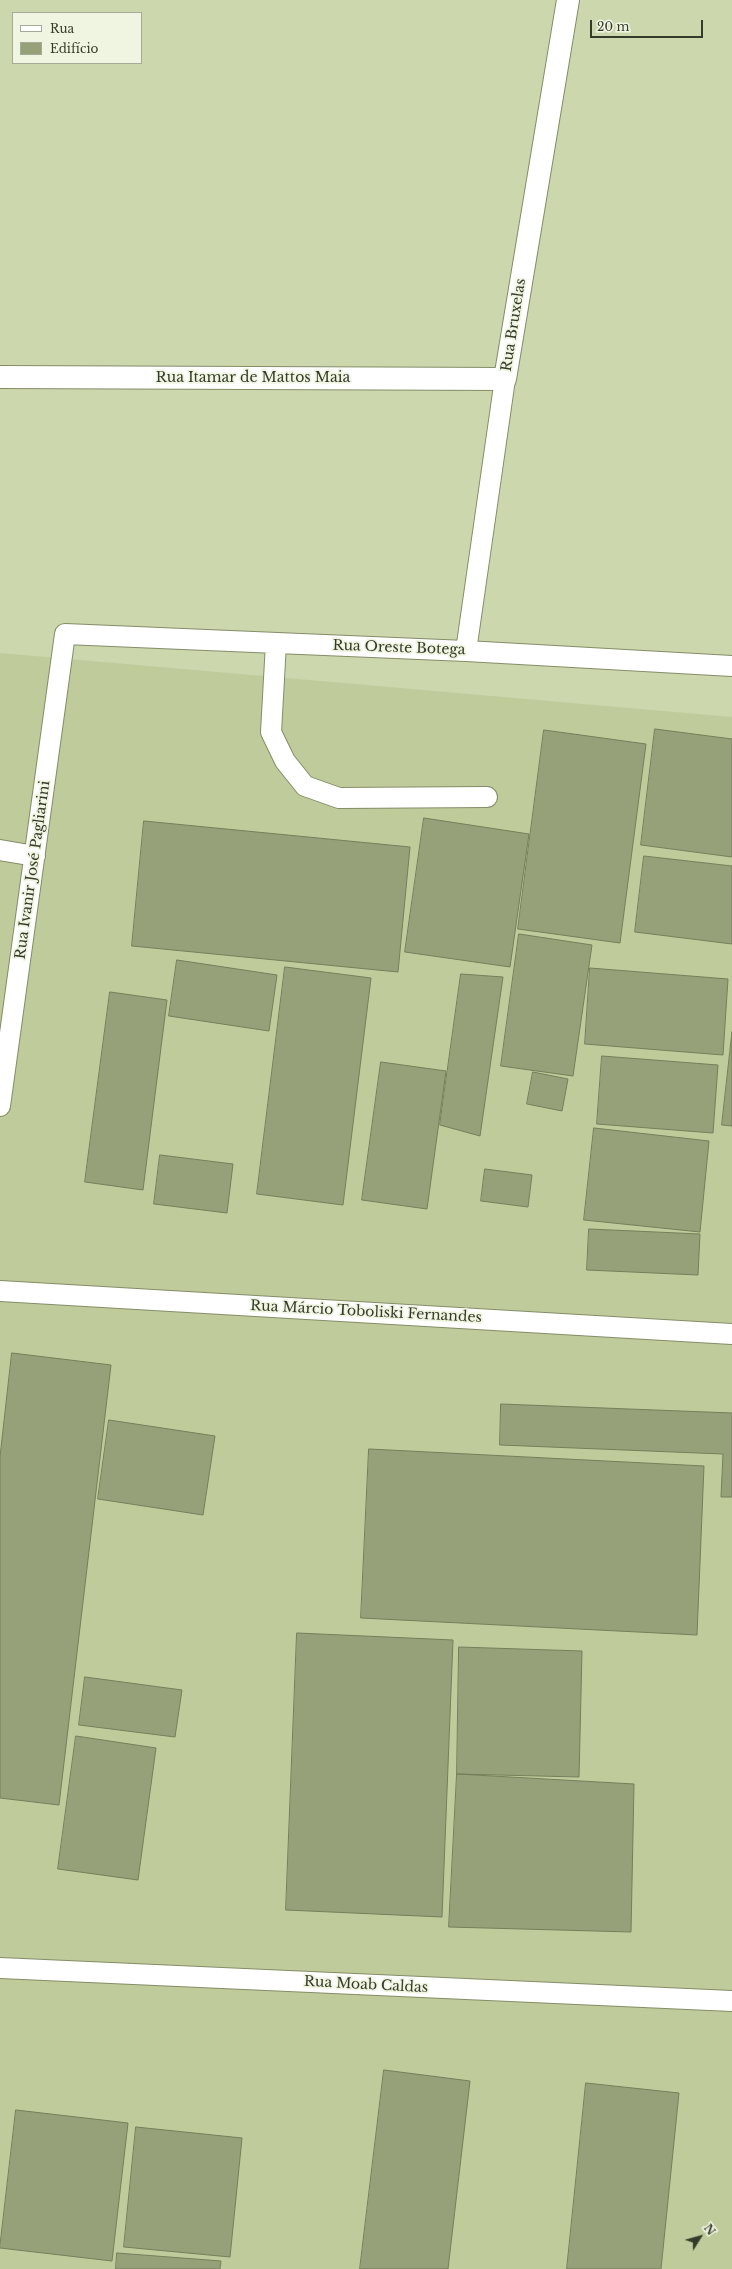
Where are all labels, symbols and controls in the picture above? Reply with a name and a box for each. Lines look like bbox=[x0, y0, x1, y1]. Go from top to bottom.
legend bbox=[12, 12, 142, 64]
scale bar bbox=[592, 12, 705, 38]
text: 20 m bbox=[597, 19, 629, 34]
text: Rua bbox=[50, 21, 74, 36]
text: Edifício bbox=[50, 41, 98, 56]
street label: Rua Bruxelas bbox=[498, 277, 530, 373]
street label: Rua Itamar de Mattos Maia bbox=[156, 370, 350, 386]
street label: Rua Oreste Botega bbox=[332, 637, 466, 659]
street label: Rua Ivanir José Pagliarini bbox=[12, 780, 54, 960]
street label: Rua Márcio Toboliski Fernandes bbox=[250, 1298, 482, 1326]
street label: Rua Moab Caldas bbox=[304, 1973, 428, 1997]
north arrow bbox=[680, 2217, 720, 2257]
text: N bbox=[701, 2221, 718, 2238]

